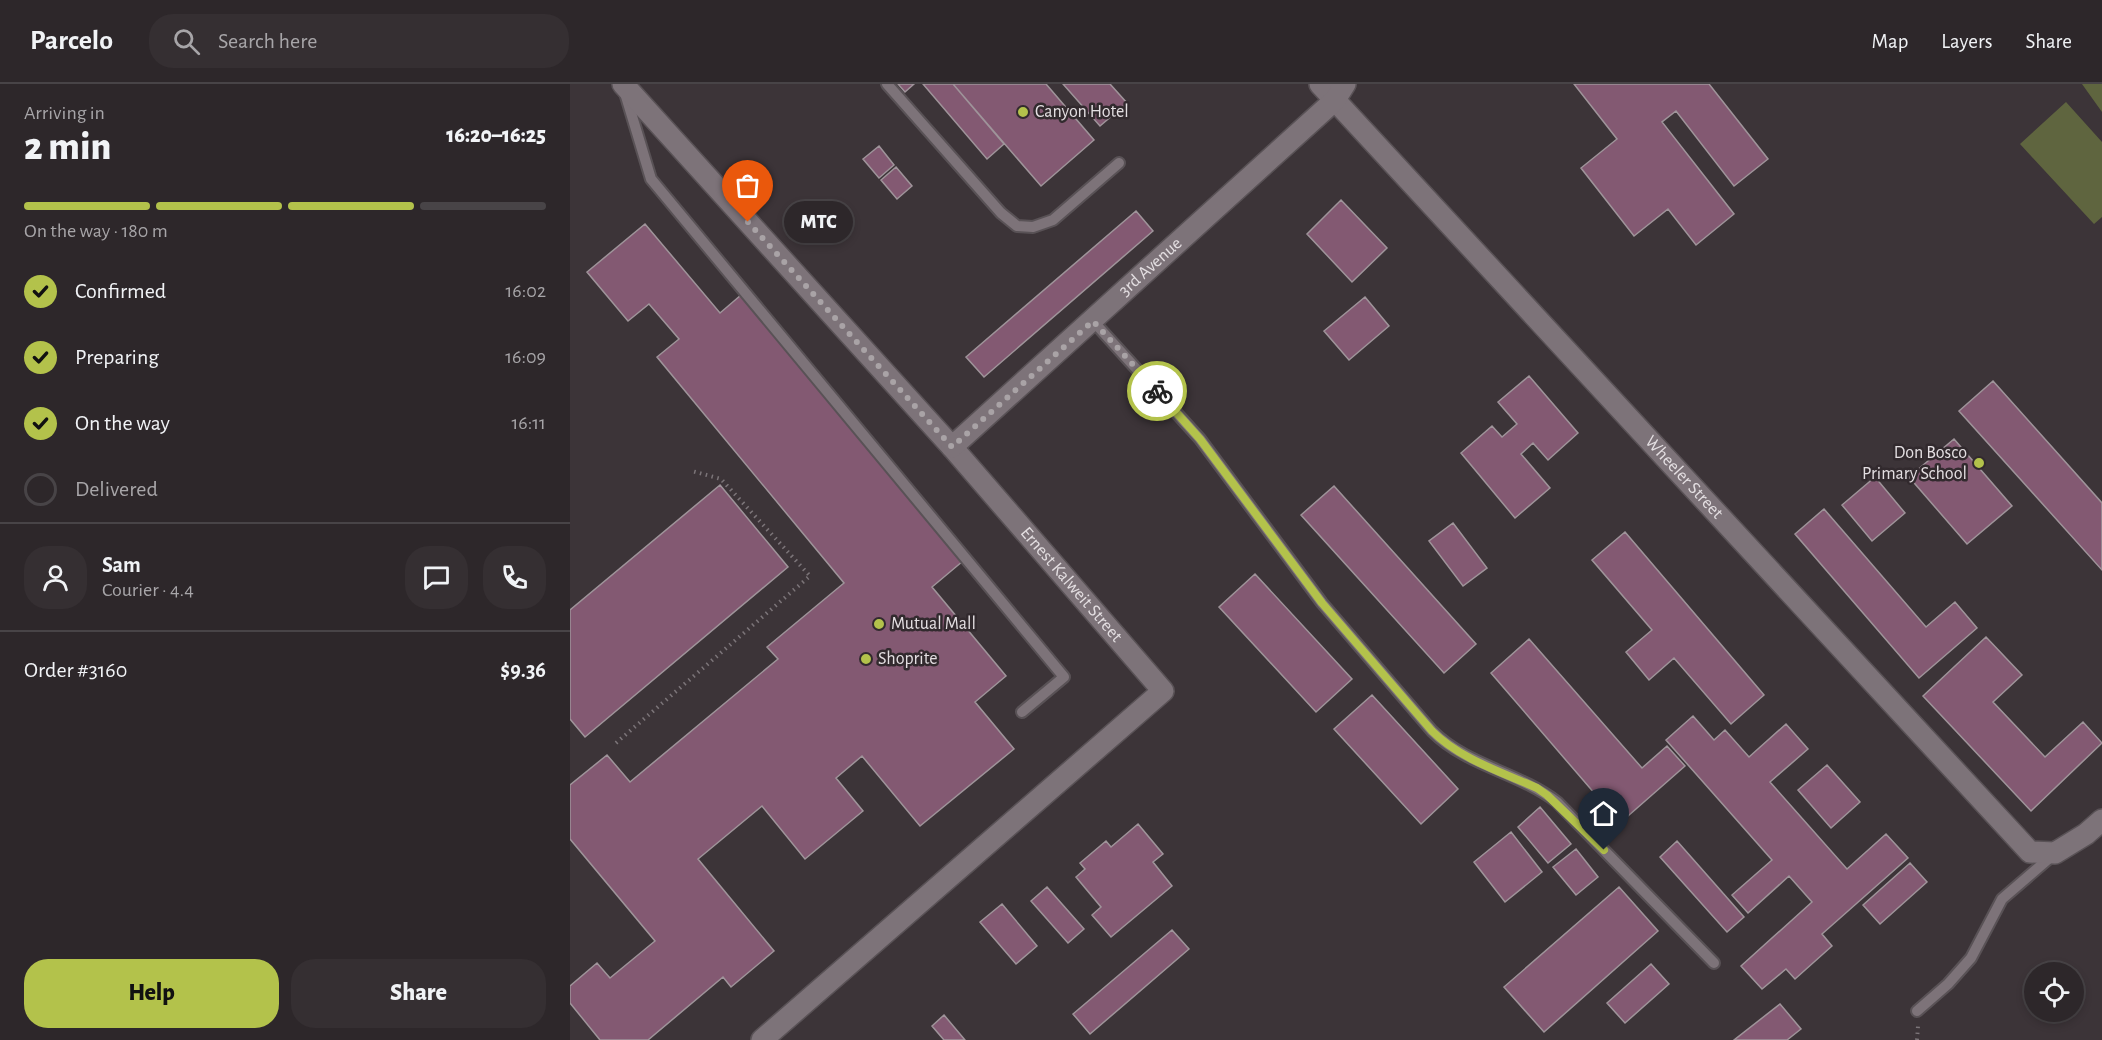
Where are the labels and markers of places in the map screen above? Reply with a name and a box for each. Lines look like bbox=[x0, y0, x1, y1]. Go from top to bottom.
place label: Canyon Hotel bbox=[1035, 103, 1129, 121]
marker: Canyon Hotel bbox=[1016, 105, 1030, 119]
pin bbox=[722, 160, 773, 222]
callout: MTC bbox=[784, 201, 853, 243]
place label: Don Bosco Primary School bbox=[1862, 444, 1967, 483]
marker: Don Bosco Primary School bbox=[1972, 456, 1986, 470]
place label: Mutual Mall bbox=[891, 615, 976, 633]
marker: Mutual Mall bbox=[872, 617, 886, 631]
place label: Shoprite bbox=[878, 650, 937, 668]
marker: Shoprite bbox=[859, 652, 873, 666]
pin bbox=[1578, 788, 1629, 850]

